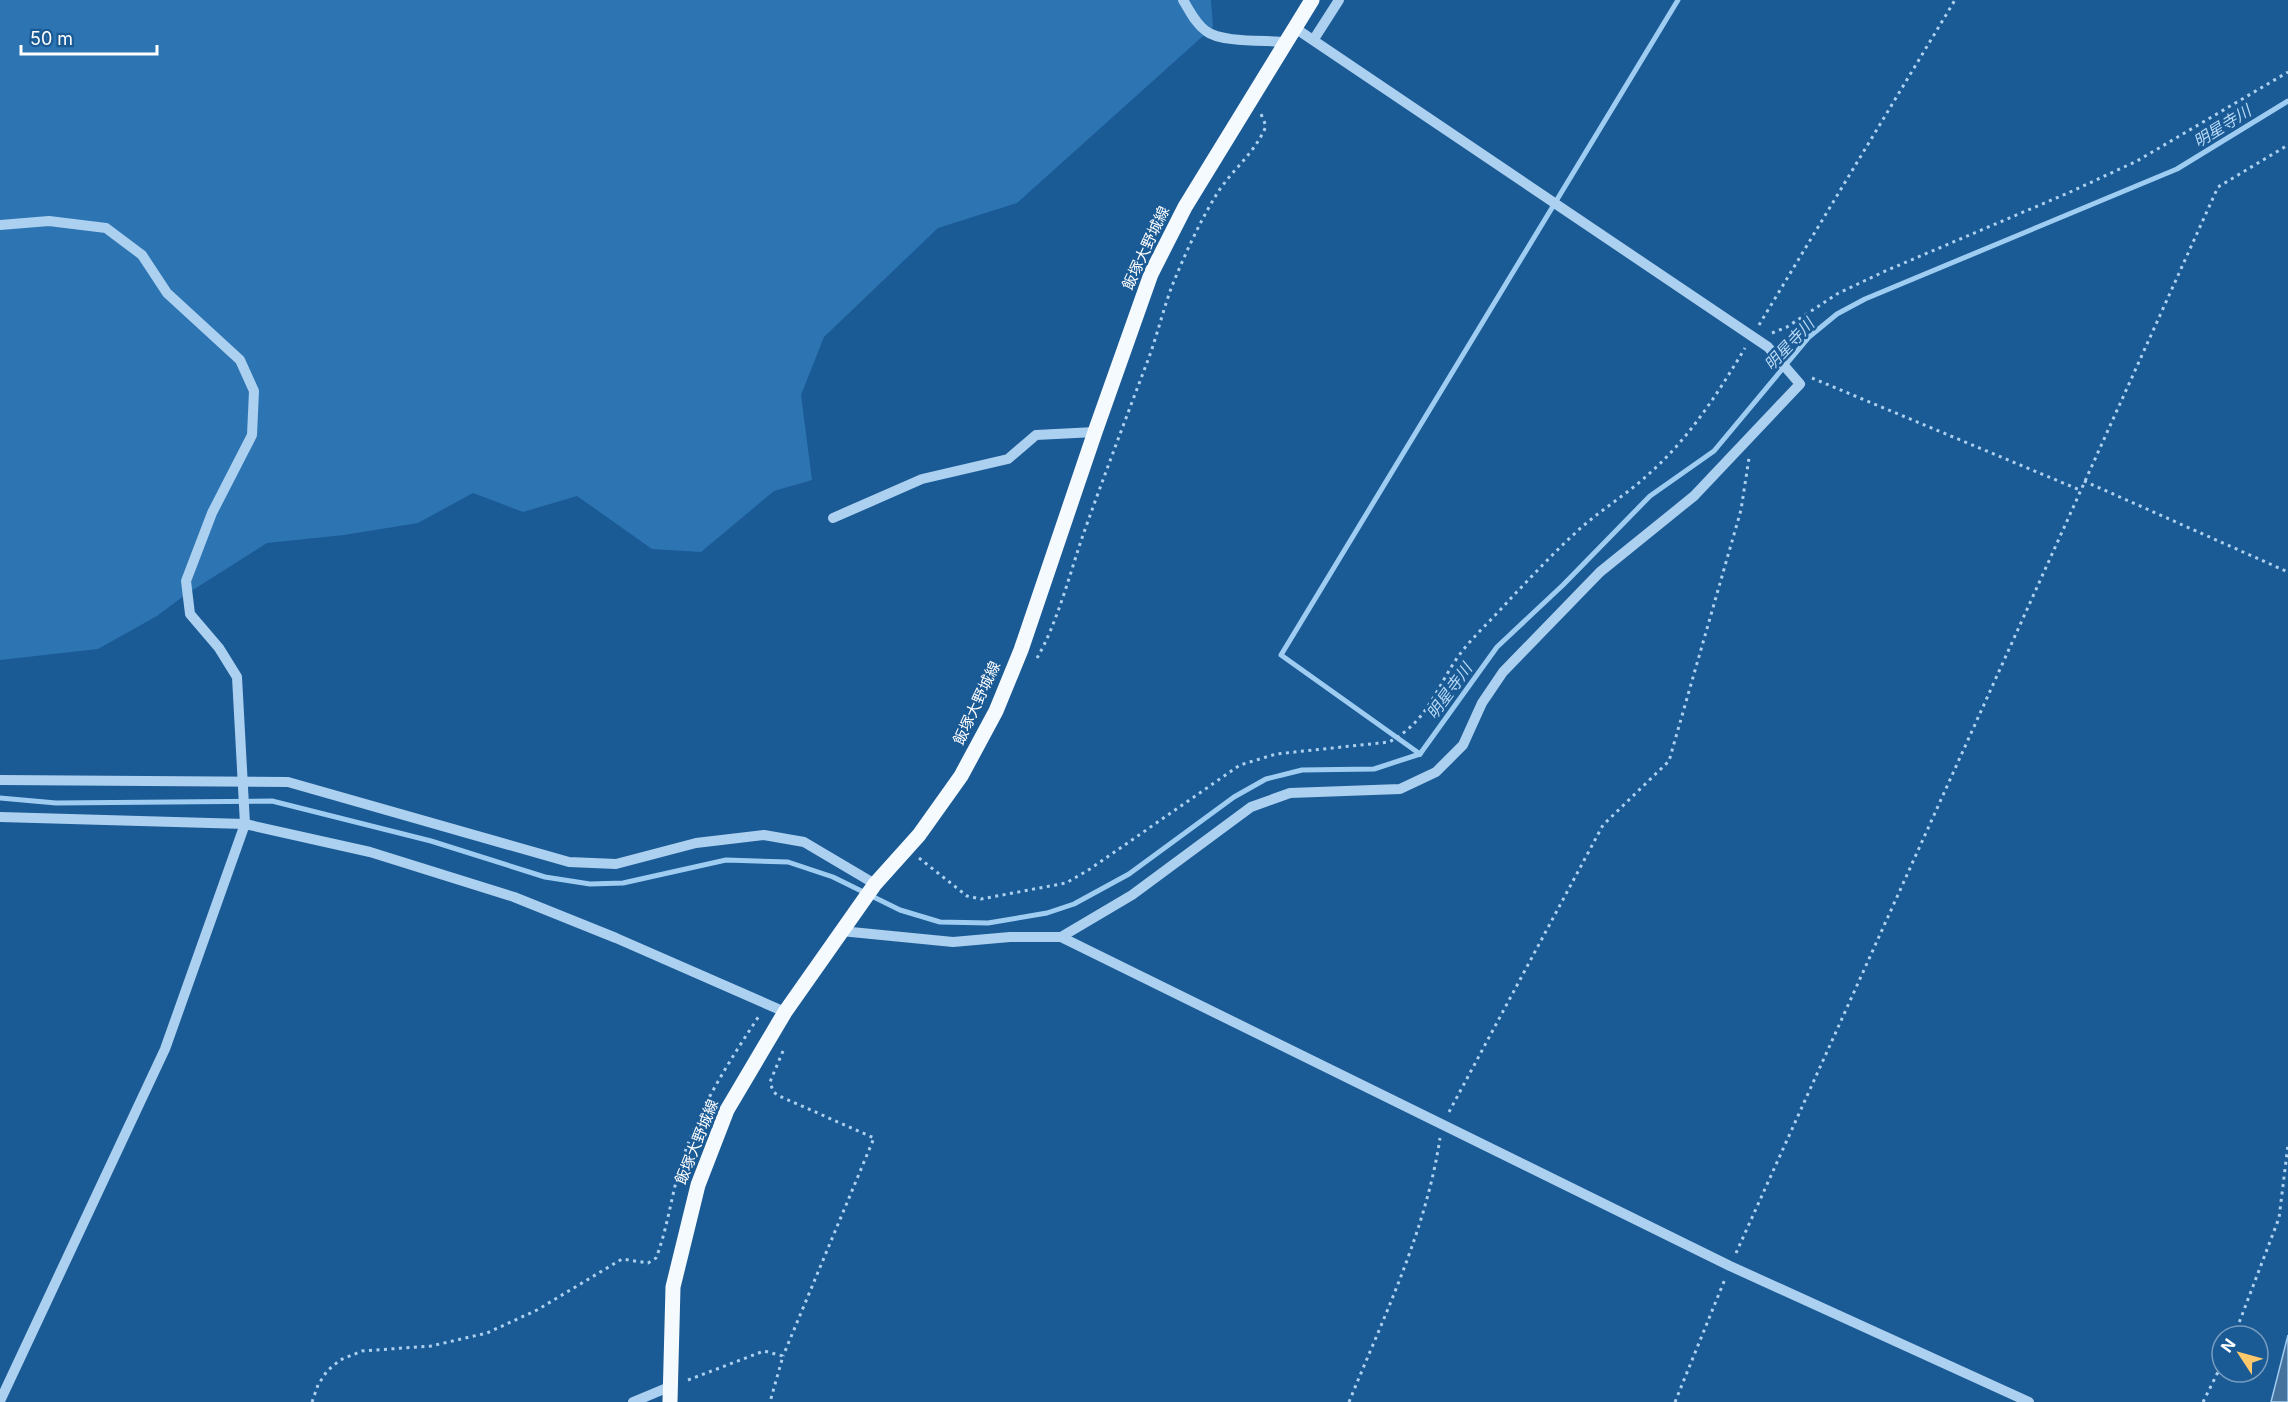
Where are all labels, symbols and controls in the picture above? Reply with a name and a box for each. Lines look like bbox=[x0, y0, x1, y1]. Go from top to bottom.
scale bar bbox=[21, 18, 158, 56]
text: 50 m bbox=[30, 28, 73, 49]
water label: 明星寺川 bbox=[2190, 100, 2256, 151]
street label: 飯塚大野城線 bbox=[1118, 203, 1173, 293]
water label: 明星寺川 bbox=[1760, 312, 1819, 374]
street label: 飯塚大野城線 bbox=[949, 658, 1004, 748]
water label: 明星寺川 bbox=[1422, 658, 1477, 723]
street label: 飯塚大野城線 bbox=[671, 1097, 722, 1187]
north arrow bbox=[2210, 1324, 2270, 1384]
text: N bbox=[2216, 1334, 2240, 1356]

